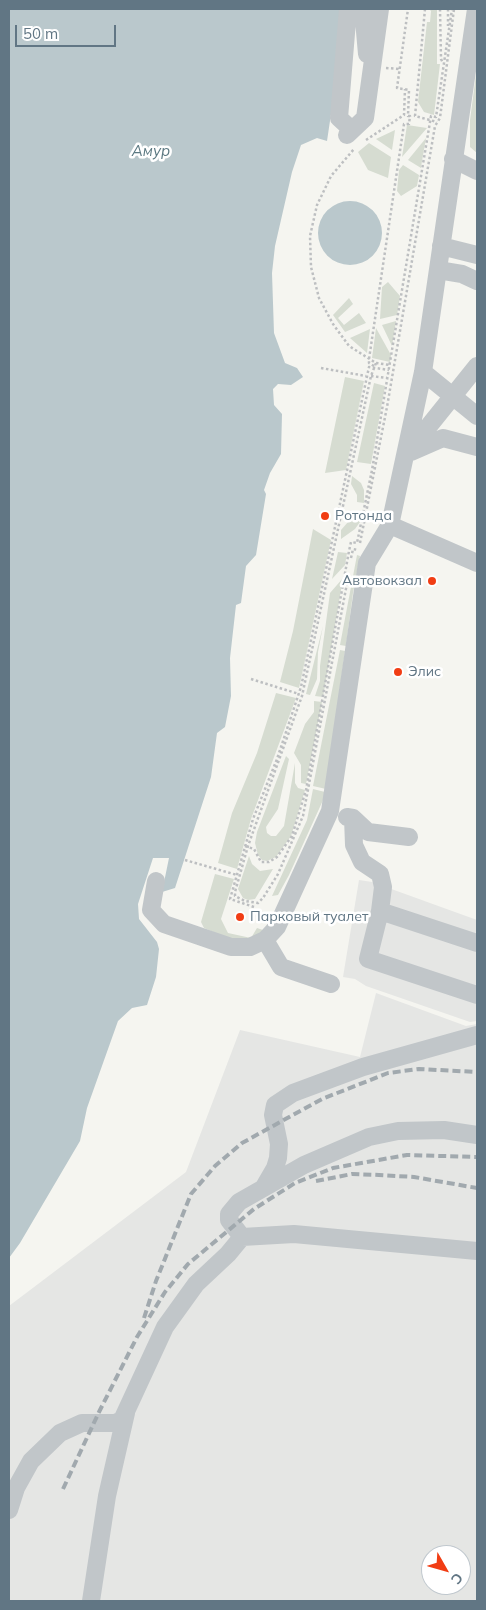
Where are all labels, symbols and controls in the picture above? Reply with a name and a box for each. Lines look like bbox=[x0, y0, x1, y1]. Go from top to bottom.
scale bar bbox=[18, 15, 119, 47]
text: 50 m bbox=[23, 24, 58, 43]
water label: Амур bbox=[132, 142, 170, 160]
place label: Ротонда bbox=[335, 508, 392, 524]
marker: Ротонда bbox=[319, 510, 331, 522]
place label: Автовокзал bbox=[342, 573, 422, 589]
marker: Автовокзал bbox=[426, 575, 438, 587]
place label: Элис bbox=[408, 664, 441, 680]
marker: Элис bbox=[392, 666, 404, 678]
place label: Парковый туалет bbox=[250, 909, 368, 925]
marker: Парковый туалет bbox=[234, 911, 246, 923]
north arrow bbox=[421, 1545, 471, 1595]
text: С bbox=[447, 1569, 467, 1588]

